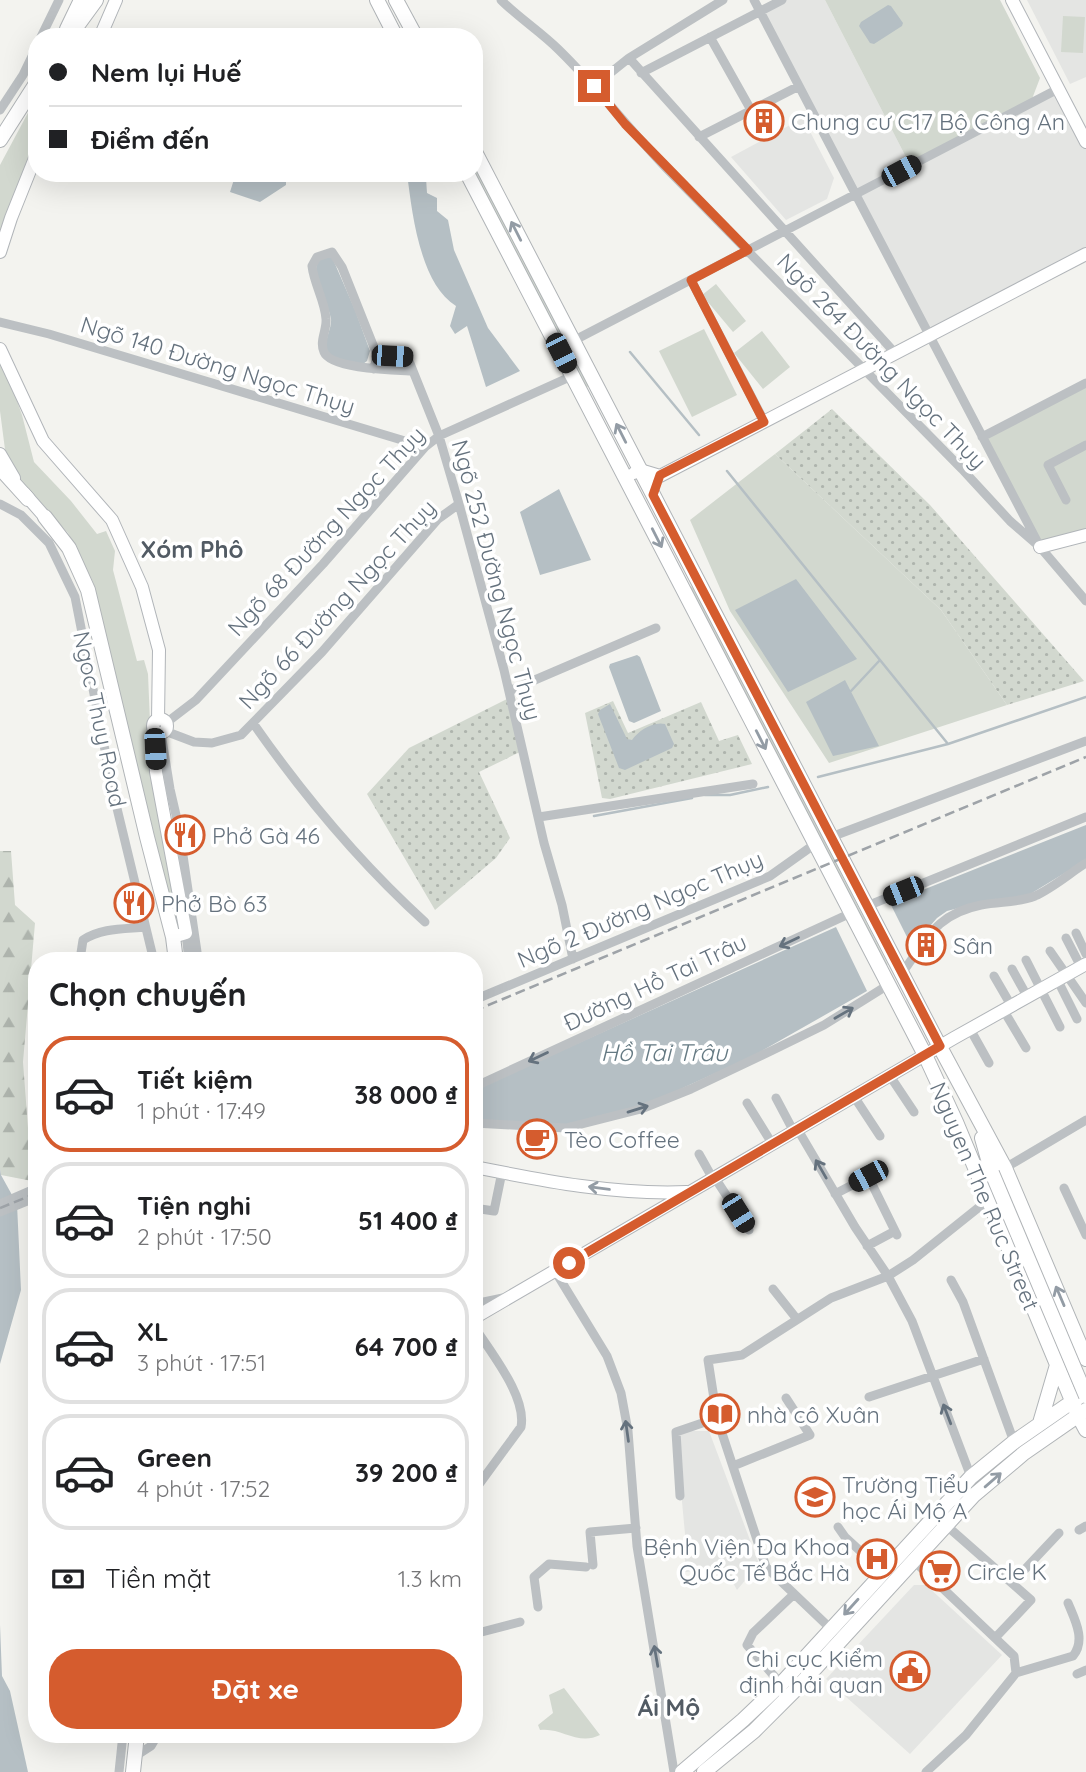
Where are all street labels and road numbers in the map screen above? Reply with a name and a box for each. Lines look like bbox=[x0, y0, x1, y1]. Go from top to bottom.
street label: Ngõ 264 Đường Ngọc Thụy bbox=[771, 247, 993, 475]
street label: Ngõ 140 Đường Ngọc Thụy bbox=[77, 309, 359, 421]
street label: Ngõ 68 Đường Ngọc Thụy bbox=[221, 420, 431, 642]
street label: Ngõ 252 Đường Ngọc Thụy bbox=[446, 437, 548, 723]
street label: Ngõ 66 Đường Ngọc Thụy bbox=[232, 493, 442, 715]
street label: Ngoc Thuy Road bbox=[67, 628, 133, 810]
street label: Ngõ 2 Đường Ngọc Thụy bbox=[513, 844, 767, 974]
street label: Đường Hồ Tai Trâu bbox=[559, 927, 751, 1037]
street label: Nguyen The Ruc Street bbox=[924, 1078, 1046, 1315]

